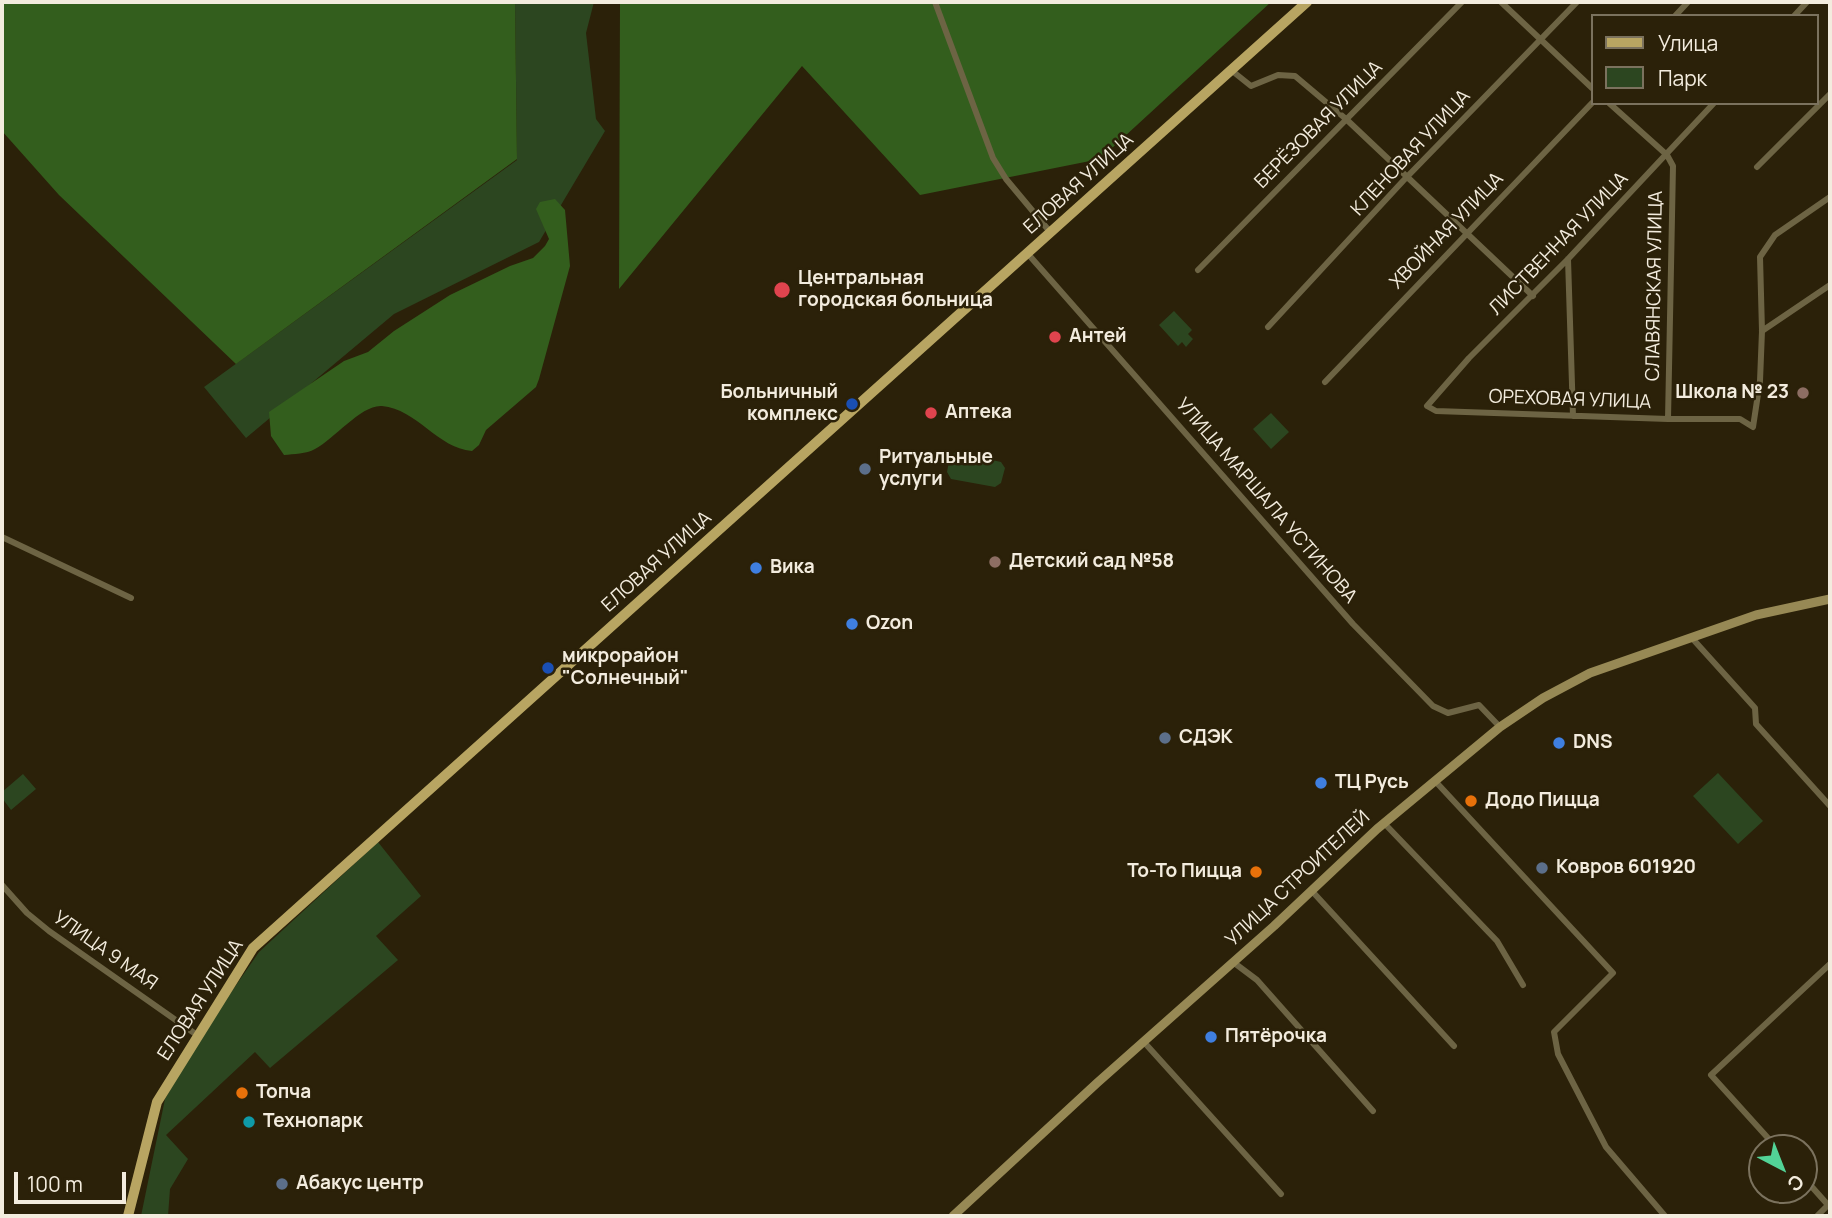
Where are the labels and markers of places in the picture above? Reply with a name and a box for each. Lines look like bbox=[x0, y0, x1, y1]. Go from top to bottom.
place label: Центральная городская больница bbox=[798, 268, 993, 312]
marker: Центральная городская больница bbox=[772, 280, 792, 300]
place label: Антей bbox=[1069, 326, 1127, 348]
marker: Антей bbox=[1047, 329, 1063, 345]
place label: Больничный комплекс bbox=[720, 382, 838, 426]
place label: Школа № 23 bbox=[1675, 382, 1789, 404]
marker: Школа № 23 bbox=[1795, 385, 1811, 401]
marker: Больничный комплекс bbox=[844, 396, 860, 412]
place label: Аптека bbox=[945, 402, 1012, 424]
marker: Аптека bbox=[923, 405, 939, 421]
place label: Ритуальные услуги bbox=[879, 447, 993, 491]
marker: Ритуальные услуги bbox=[857, 461, 873, 477]
place label: Детский сад №58 bbox=[1009, 551, 1174, 573]
marker: Детский сад №58 bbox=[987, 554, 1003, 570]
place label: Вика bbox=[770, 557, 815, 579]
marker: Вика bbox=[748, 560, 764, 576]
place label: Ozon bbox=[866, 613, 913, 635]
marker: Ozon bbox=[844, 616, 860, 632]
place label: микрорайон "Солнечный" bbox=[562, 646, 689, 690]
marker: микрорайон "Солнечный" bbox=[540, 660, 556, 676]
place label: СДЭК bbox=[1179, 727, 1233, 749]
marker: СДЭК bbox=[1157, 730, 1173, 746]
place label: DNS bbox=[1573, 732, 1612, 754]
marker: DNS bbox=[1551, 735, 1567, 751]
place label: ТЦ Русь bbox=[1335, 772, 1409, 794]
marker: ТЦ Русь bbox=[1313, 775, 1329, 791]
place label: Додо Пицца bbox=[1485, 790, 1600, 812]
marker: Додо Пицца bbox=[1463, 793, 1479, 809]
place label: Ковров 601920 bbox=[1556, 857, 1696, 879]
marker: Ковров 601920 bbox=[1534, 860, 1550, 876]
place label: То-То Пицца bbox=[1127, 861, 1242, 883]
marker: То-То Пицца bbox=[1248, 864, 1264, 880]
place label: Пятёрочка bbox=[1225, 1026, 1327, 1048]
marker: Пятёрочка bbox=[1203, 1029, 1219, 1045]
place label: Топча bbox=[256, 1082, 311, 1104]
marker: Топча bbox=[234, 1085, 250, 1101]
place label: Технопарк bbox=[263, 1111, 363, 1133]
marker: Технопарк bbox=[241, 1114, 257, 1130]
place label: Абакус центр bbox=[296, 1173, 424, 1195]
marker: Абакус центр bbox=[274, 1176, 290, 1192]

